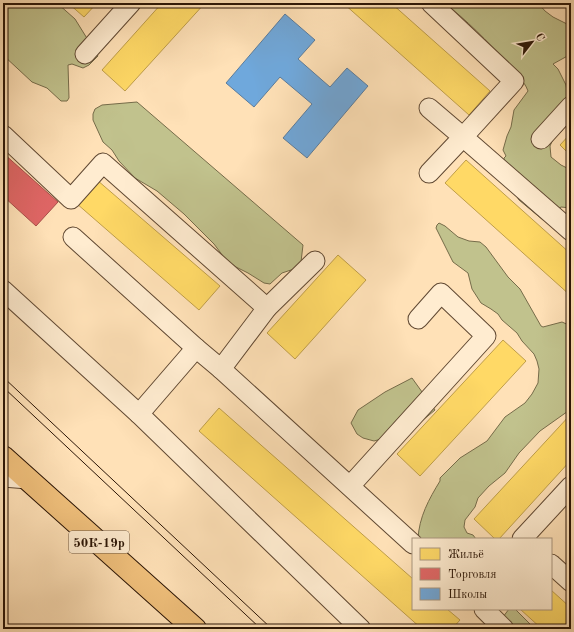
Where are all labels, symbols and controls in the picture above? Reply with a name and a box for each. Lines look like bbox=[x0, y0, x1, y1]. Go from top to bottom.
north arrow bbox=[512, 22, 552, 62]
text: С bbox=[533, 32, 546, 44]
road number: 50К-19р bbox=[69, 531, 129, 553]
legend bbox=[412, 538, 552, 610]
text: Жильё bbox=[448, 549, 484, 561]
text: Торговля bbox=[448, 569, 497, 581]
text: Школы bbox=[448, 589, 487, 601]

